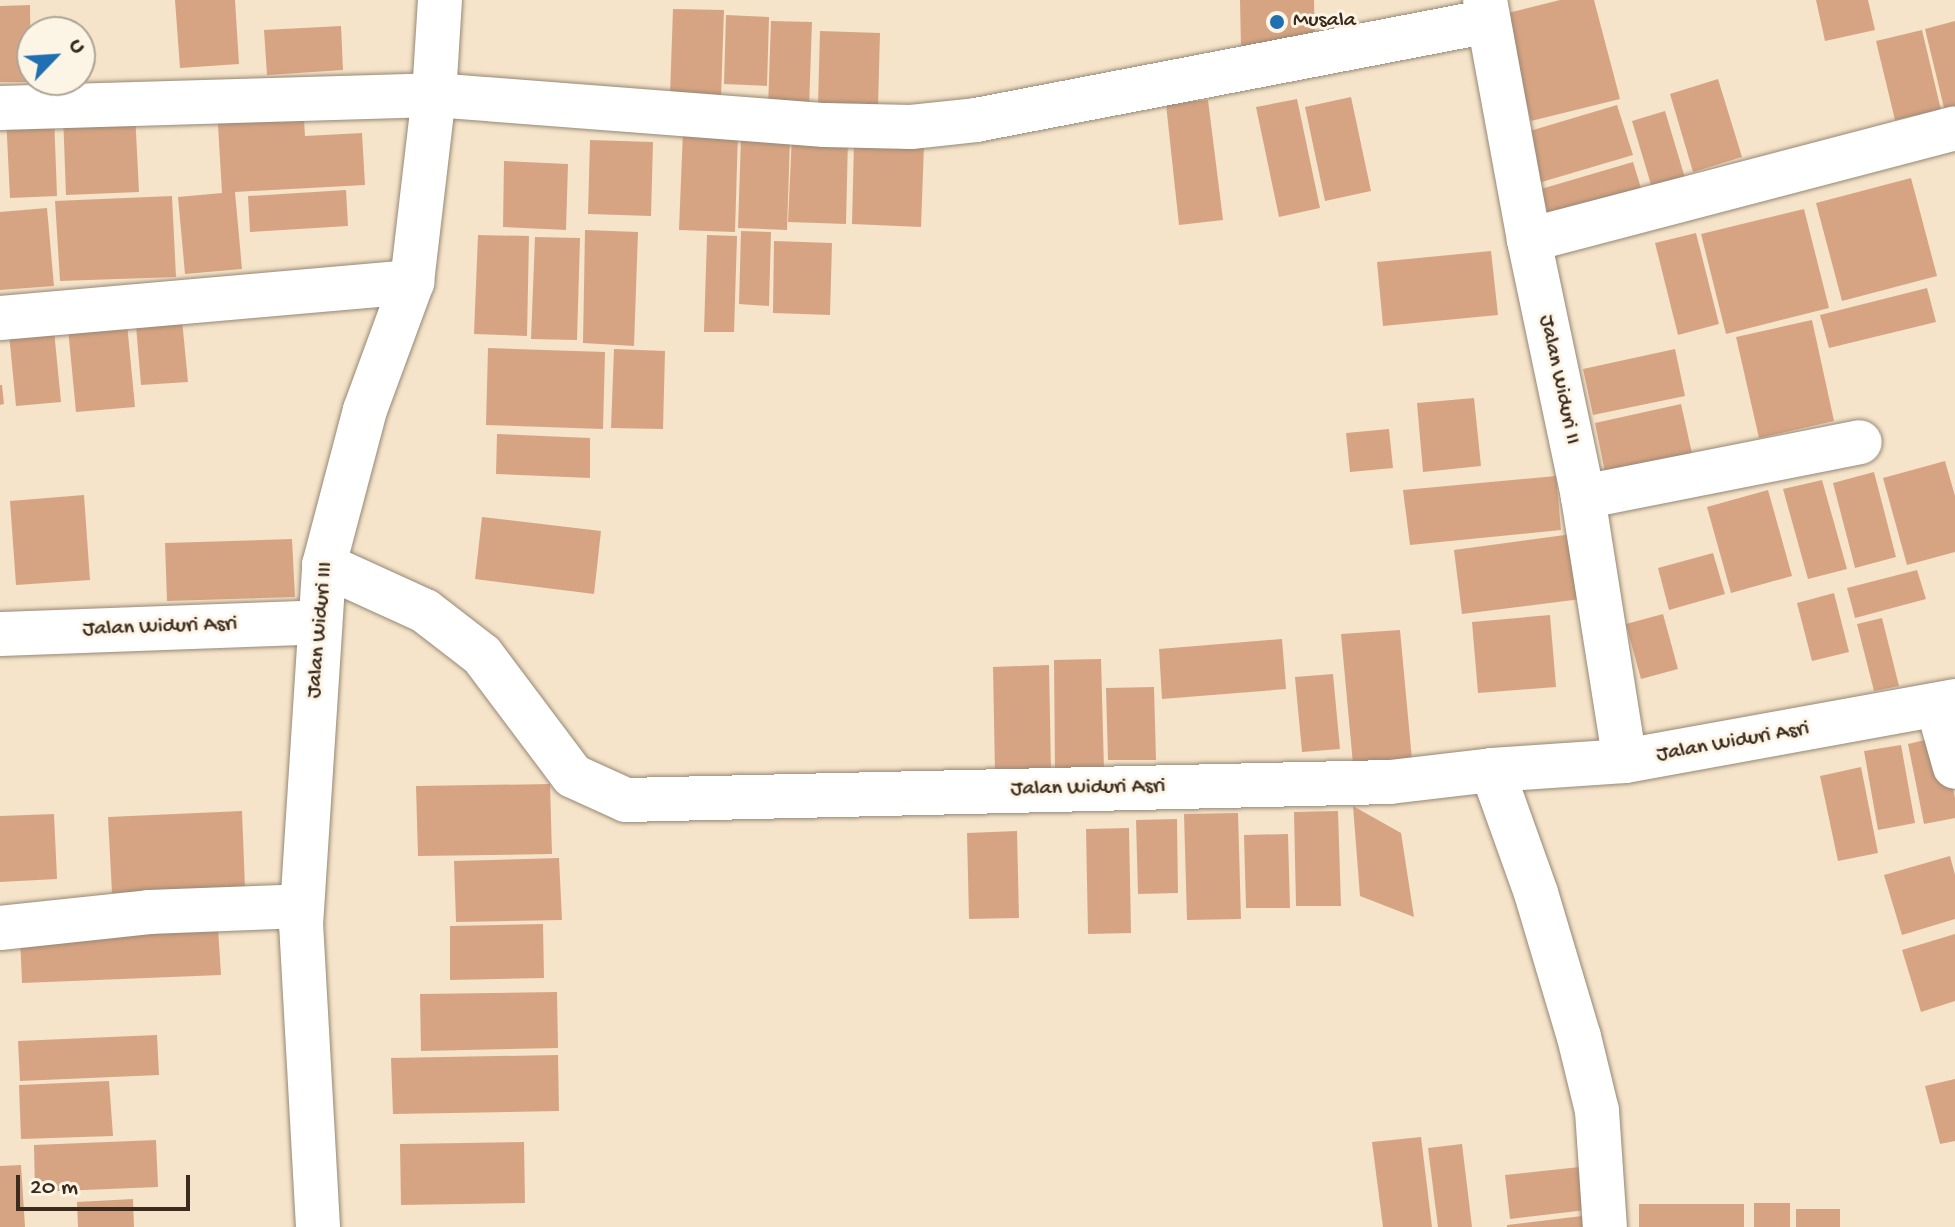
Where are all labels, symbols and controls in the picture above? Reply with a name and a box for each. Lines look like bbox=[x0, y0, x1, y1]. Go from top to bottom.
place label: Musala bbox=[1293, 9, 1356, 35]
marker: Musala bbox=[1268, 13, 1286, 31]
north arrow bbox=[16, 16, 96, 96]
text: U bbox=[61, 35, 90, 58]
street label: Jalan Widuri II bbox=[1531, 313, 1585, 447]
street label: Jalan Widuri III bbox=[302, 561, 340, 699]
street label: Jalan Widuri Asri bbox=[82, 612, 238, 644]
street label: Jalan Widuri Asri bbox=[1655, 717, 1811, 769]
street label: Jalan Widuri Asri bbox=[1010, 774, 1166, 804]
scale bar bbox=[20, 1159, 194, 1209]
text: 20 m bbox=[30, 1174, 78, 1203]

